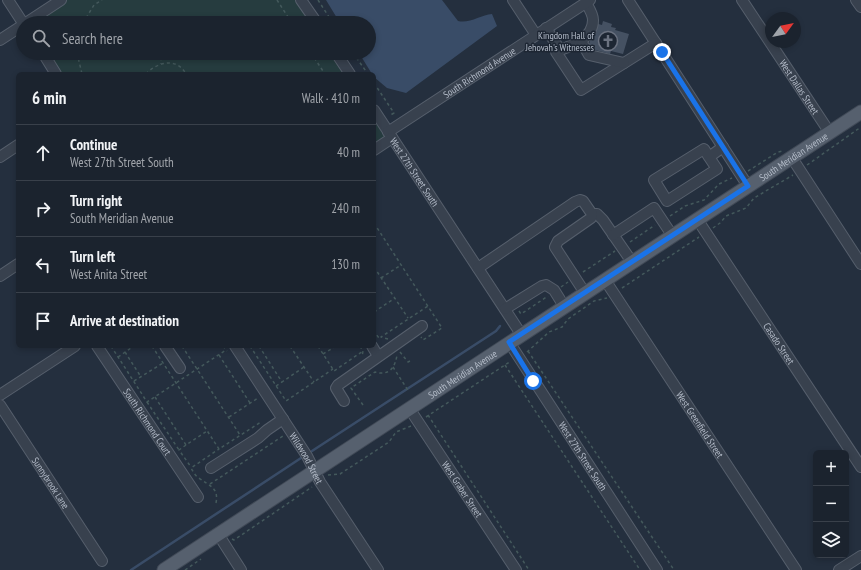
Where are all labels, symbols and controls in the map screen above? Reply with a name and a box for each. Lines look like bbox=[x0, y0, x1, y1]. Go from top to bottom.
north arrow bbox=[765, 12, 801, 48]
search box bbox=[16, 16, 376, 60]
icon: search bbox=[30, 27, 52, 49]
text: Search here bbox=[62, 29, 123, 48]
place label: Kingdom Hall of Jehovah's Witnesses bbox=[525, 29, 595, 54]
church icon: Kingdom Hall of Jehovah's Witnesses bbox=[597, 30, 619, 52]
route end bbox=[653, 43, 671, 61]
street label: South Richmond Avenue bbox=[441, 44, 518, 101]
street label: West Dallas Street bbox=[777, 57, 822, 117]
text: 6 min bbox=[32, 87, 66, 109]
text: Walk · 410 m bbox=[302, 90, 360, 107]
street label: South Meridian Avenue bbox=[756, 129, 830, 184]
text: Continue bbox=[70, 135, 117, 154]
street label: West 27th Street South bbox=[387, 135, 442, 209]
icon: ahead bbox=[32, 142, 54, 164]
text: 40 m bbox=[337, 144, 360, 161]
text: West 27th Street South bbox=[70, 154, 174, 171]
text: Turn right bbox=[70, 191, 122, 210]
icon: right bbox=[32, 198, 54, 220]
text: 240 m bbox=[331, 200, 360, 217]
text: South Meridian Avenue bbox=[70, 210, 174, 227]
text: Turn left bbox=[70, 247, 115, 266]
icon: left bbox=[32, 254, 54, 276]
text: 130 m bbox=[331, 256, 360, 273]
text: West Anita Street bbox=[70, 266, 147, 283]
icon: arrive bbox=[32, 310, 54, 332]
text: Arrive at destination bbox=[70, 311, 179, 330]
street label: Casado Street bbox=[761, 320, 798, 367]
street label: South Meridian Avenue bbox=[425, 347, 499, 401]
route start bbox=[524, 372, 542, 390]
street label: South Richmond Court bbox=[121, 386, 175, 458]
street label: West Greenfield Street bbox=[674, 389, 727, 460]
street label: West 27th Street South bbox=[556, 419, 610, 493]
street label: Wildwood Street bbox=[287, 430, 326, 486]
map controls bbox=[813, 450, 849, 558]
button: + bbox=[813, 450, 849, 486]
street label: Sunnybrook Lane bbox=[29, 454, 73, 511]
street label: West Graber Street bbox=[439, 458, 486, 520]
button: − bbox=[813, 486, 849, 522]
button: layers bbox=[813, 522, 849, 558]

